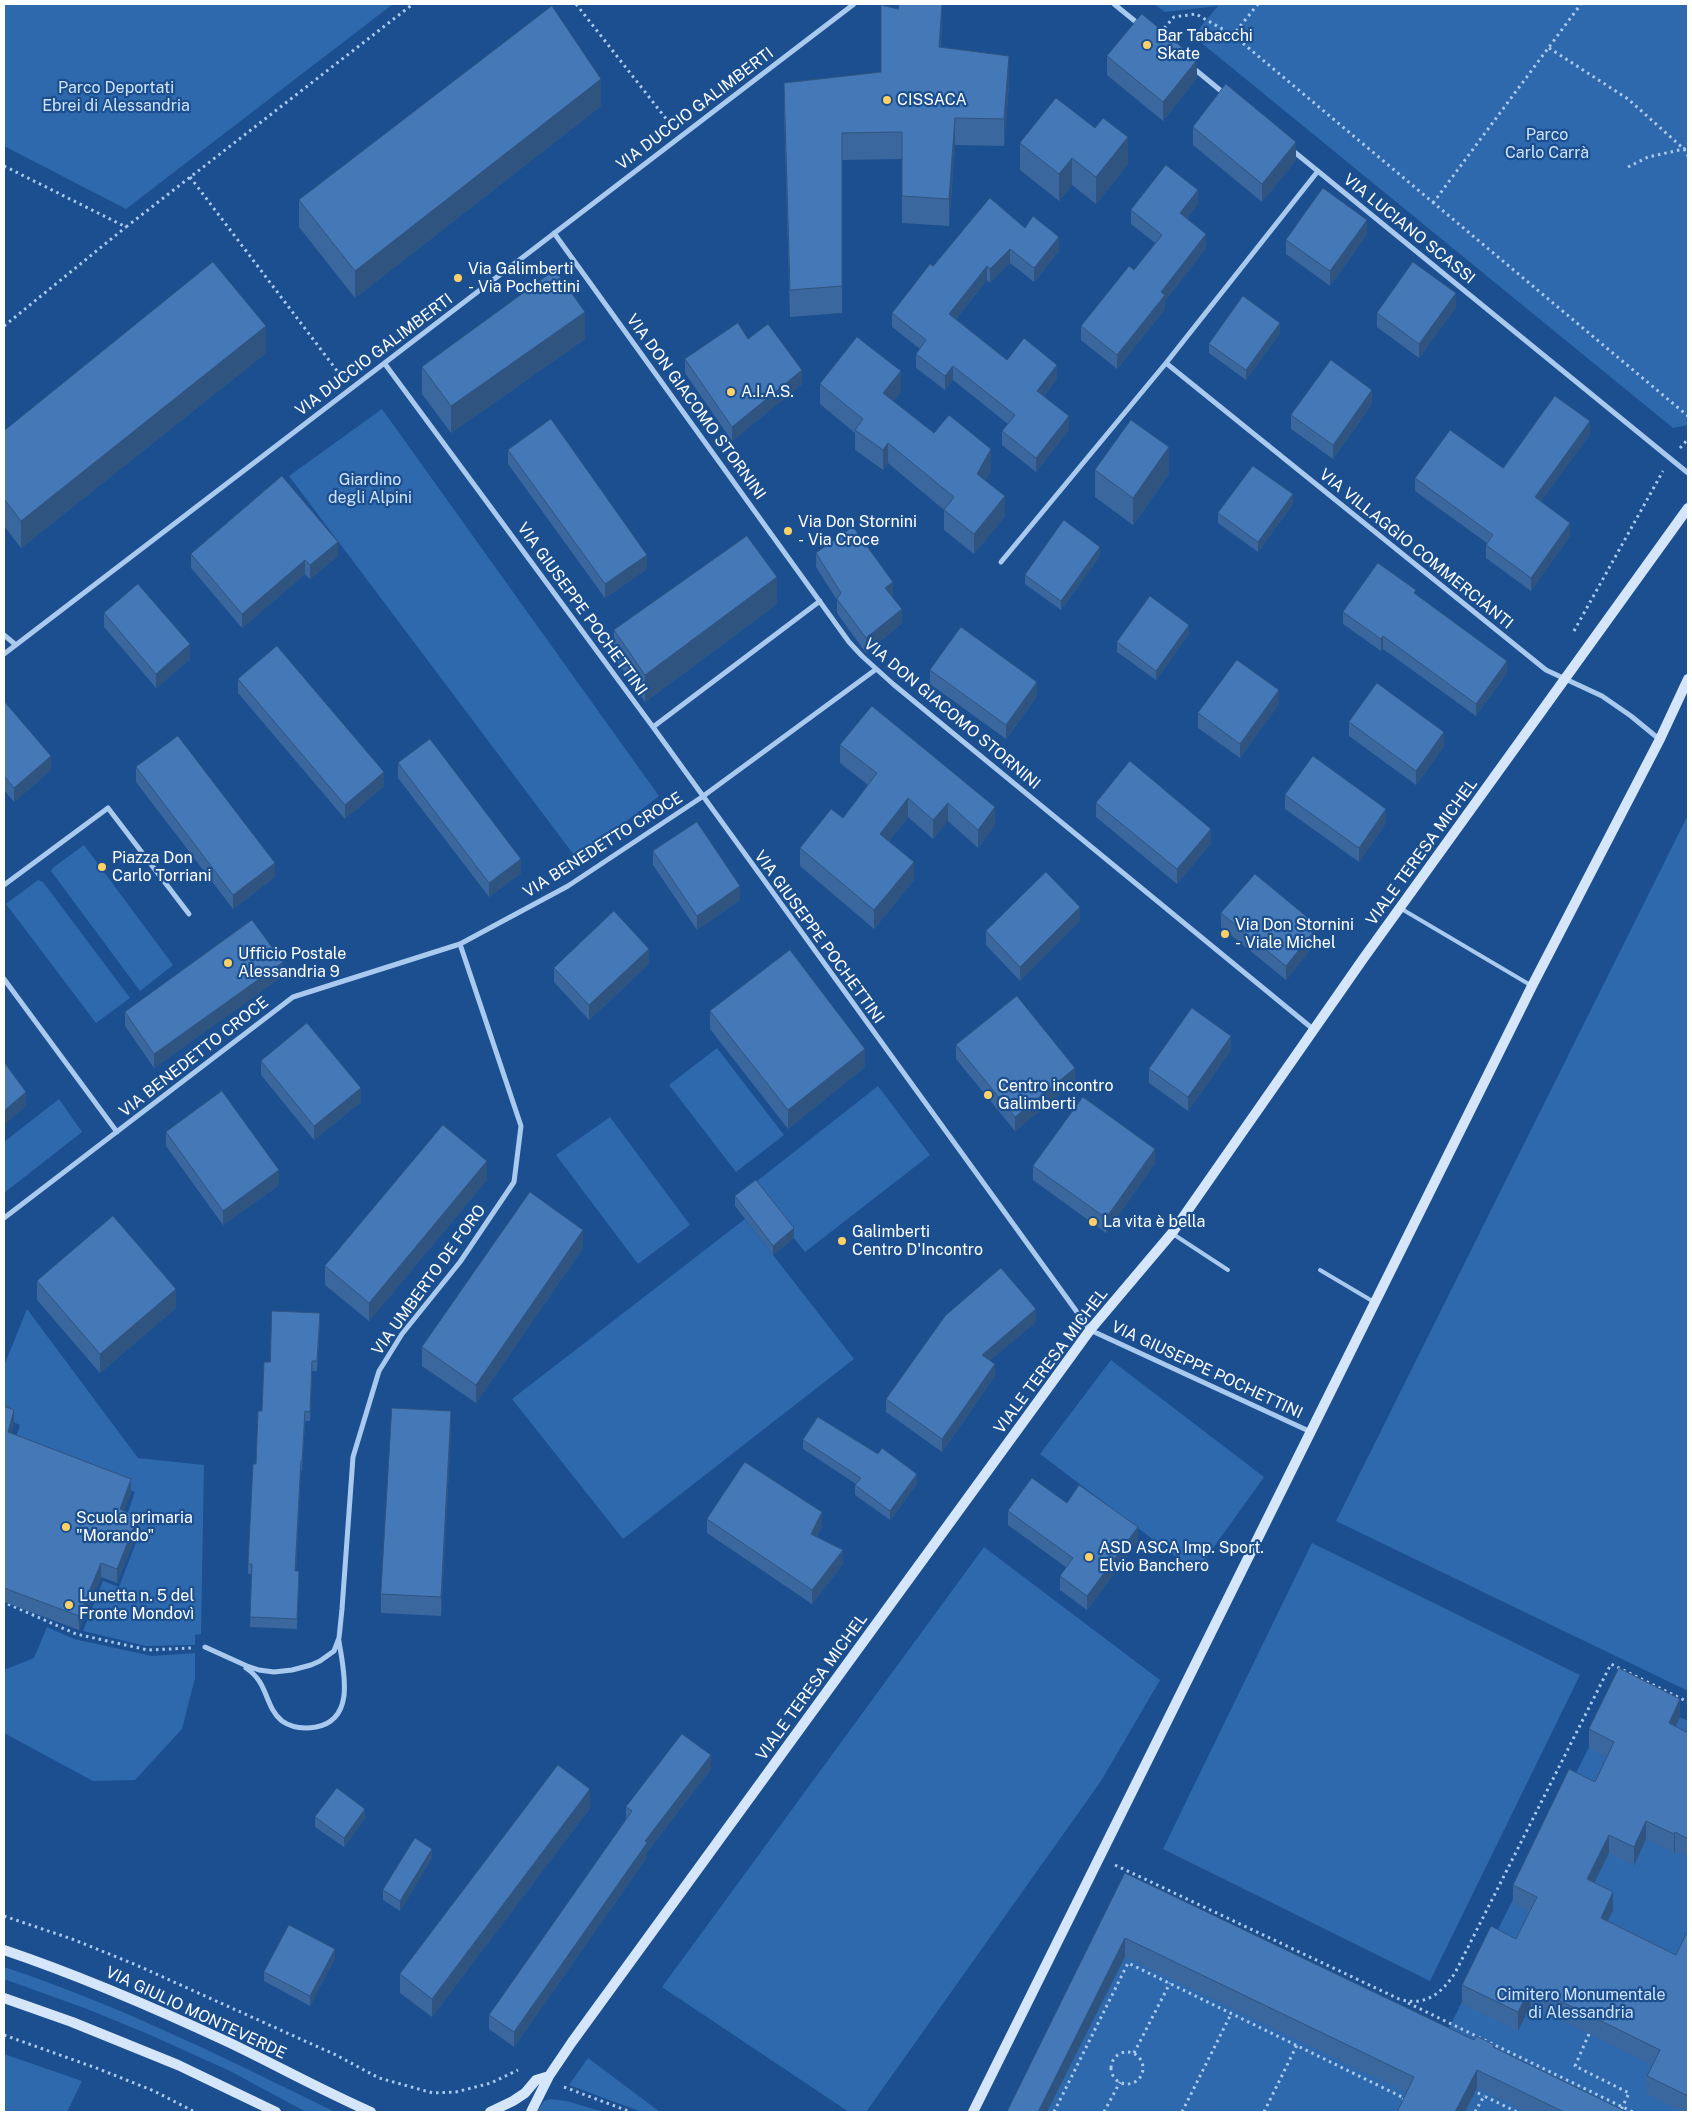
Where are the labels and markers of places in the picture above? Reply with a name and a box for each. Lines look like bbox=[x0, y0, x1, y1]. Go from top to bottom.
place label: Bar Tabacchi Skate bbox=[1157, 26, 1253, 64]
marker: Bar Tabacchi Skate bbox=[1141, 39, 1153, 51]
place label: CISSACA bbox=[897, 90, 967, 110]
marker: CISSACA bbox=[881, 94, 893, 106]
place label: Via Galimberti - Via Pochettini bbox=[468, 259, 580, 297]
marker: Via Galimberti - Via Pochettini bbox=[452, 272, 464, 284]
place label: A.I.A.S. bbox=[741, 382, 794, 402]
marker: A.I.A.S. bbox=[725, 386, 737, 398]
place label: Via Don Stornini - Via Croce bbox=[798, 512, 917, 550]
marker: Via Don Stornini - Via Croce bbox=[782, 525, 794, 537]
place label: Piazza Don Carlo Torriani bbox=[112, 848, 211, 886]
marker: Piazza Don Carlo Torriani bbox=[96, 861, 108, 873]
place label: Via Don Stornini - Viale Michel bbox=[1235, 915, 1354, 953]
marker: Via Don Stornini - Viale Michel bbox=[1219, 928, 1231, 940]
place label: Ufficio Postale Alessandria 9 bbox=[238, 944, 346, 982]
marker: Ufficio Postale Alessandria 9 bbox=[222, 957, 234, 969]
place label: Centro incontro Galimberti bbox=[998, 1076, 1114, 1114]
marker: Centro incontro Galimberti bbox=[982, 1089, 994, 1101]
place label: La vita è bella bbox=[1103, 1212, 1205, 1232]
marker: La vita è bella bbox=[1087, 1216, 1099, 1228]
place label: Galimberti Centro D'Incontro bbox=[852, 1222, 983, 1260]
marker: Galimberti Centro D'Incontro bbox=[836, 1235, 848, 1247]
place label: Scuola primaria "Morando" bbox=[76, 1508, 193, 1546]
marker: Scuola primaria "Morando" bbox=[60, 1521, 72, 1533]
place label: ASD ASCA Imp. Sport. Elvio Banchero bbox=[1099, 1538, 1264, 1576]
marker: ASD ASCA Imp. Sport. Elvio Banchero bbox=[1083, 1551, 1095, 1563]
place label: Lunetta n. 5 del Fronte Mondovì bbox=[79, 1586, 194, 1624]
marker: Lunetta n. 5 del Fronte Mondovì bbox=[63, 1599, 75, 1611]

